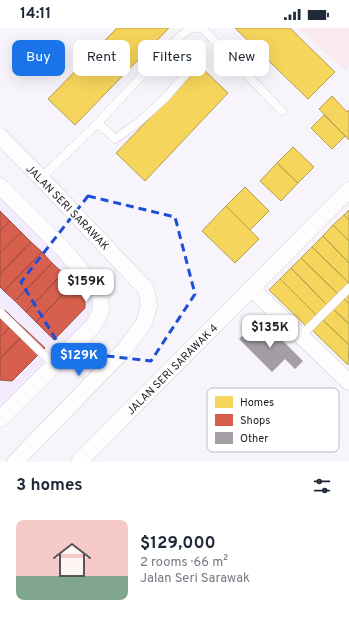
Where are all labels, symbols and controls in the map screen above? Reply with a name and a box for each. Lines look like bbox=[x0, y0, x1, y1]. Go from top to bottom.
text: 14:11 bbox=[20, 5, 51, 24]
chip: Buy bbox=[12, 40, 65, 76]
chip: Rent bbox=[73, 40, 130, 76]
chip: Filters bbox=[138, 40, 206, 76]
chip: New bbox=[214, 40, 269, 76]
street label: JALAN SERI SARAWAK bbox=[23, 162, 112, 253]
pin: $159K bbox=[58, 269, 114, 303]
text: $159K bbox=[67, 274, 105, 290]
pin: $135K bbox=[242, 315, 298, 349]
text: $135K bbox=[251, 320, 289, 336]
street label: JALAN SERI SARAWAK 4 bbox=[124, 321, 221, 418]
pin: $129K bbox=[51, 343, 107, 377]
text: $129K bbox=[60, 348, 98, 364]
legend bbox=[207, 388, 339, 452]
text: Homes bbox=[240, 396, 274, 410]
text: Shops bbox=[240, 414, 270, 428]
text: Other bbox=[240, 432, 269, 446]
text: 3 homes bbox=[16, 475, 83, 497]
icon: filters bbox=[311, 475, 333, 497]
text: $129,000 bbox=[140, 533, 216, 555]
icon: home bbox=[48, 536, 96, 584]
text: 2 rooms · 66 m² bbox=[140, 555, 228, 571]
text: Jalan Seri Sarawak bbox=[140, 571, 250, 587]

